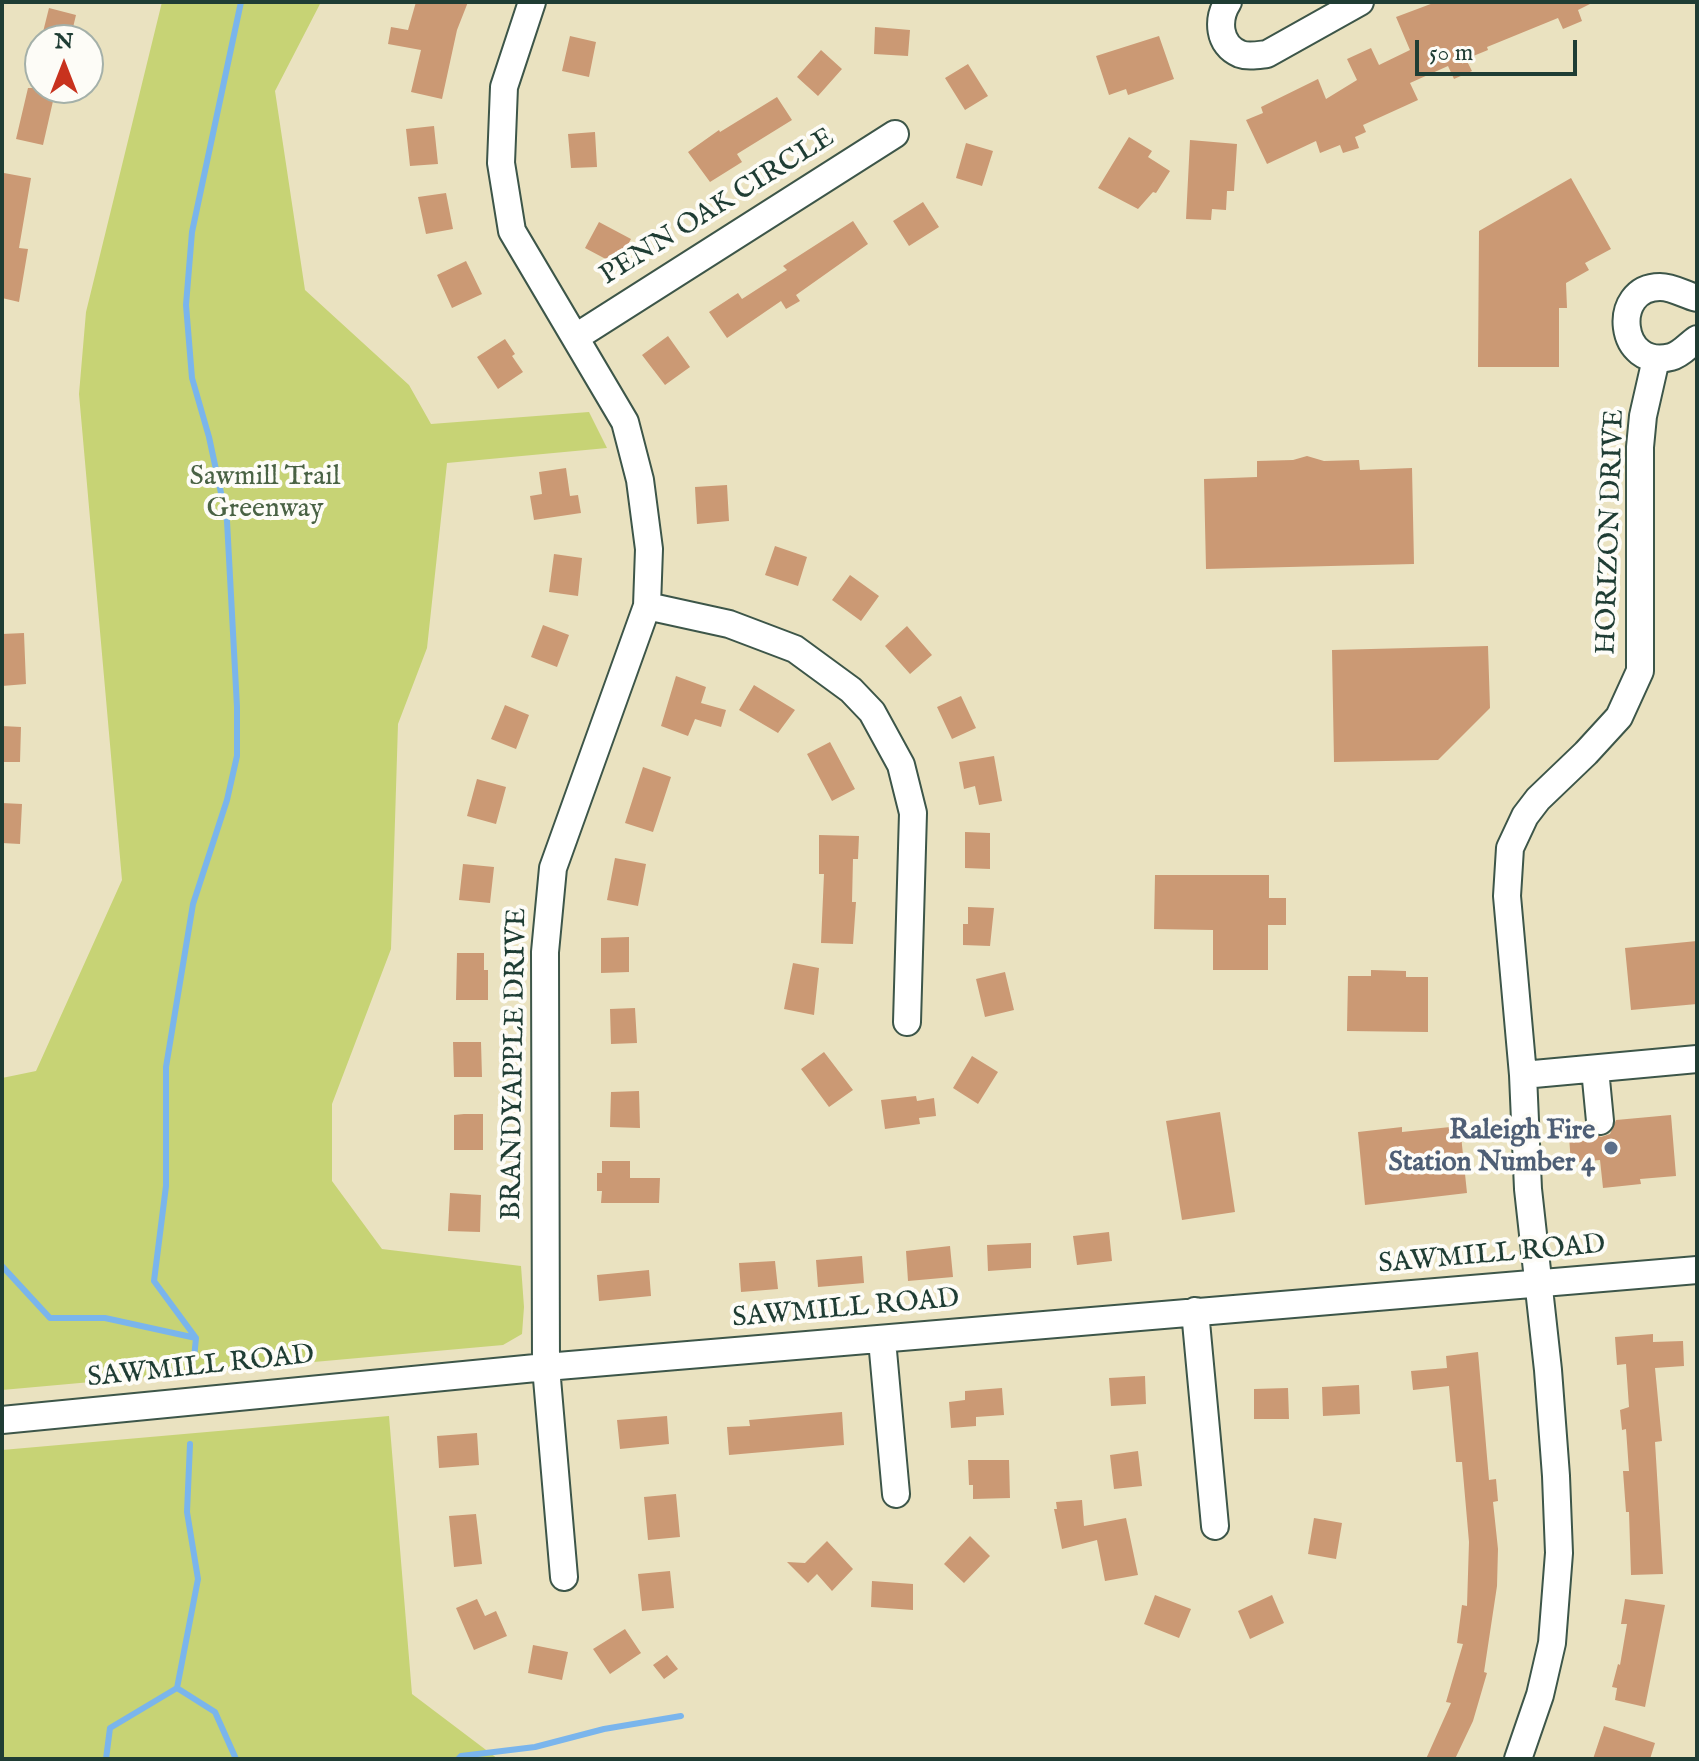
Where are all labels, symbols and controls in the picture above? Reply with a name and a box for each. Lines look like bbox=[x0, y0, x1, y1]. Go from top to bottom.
north arrow bbox=[24, 24, 104, 104]
scale bar bbox=[1419, 24, 1581, 74]
text: N bbox=[54, 28, 74, 56]
text: 50 m bbox=[1429, 38, 1473, 69]
street label: PENN OAK CIRCLE bbox=[595, 122, 841, 294]
street label: HORIZON DRIVE bbox=[1591, 409, 1633, 655]
park label: Sawmill Trail Greenway bbox=[190, 461, 340, 527]
street label: BRANDYAPPLE DRIVE bbox=[496, 908, 536, 1220]
place label: Raleigh Fire Station Number 4 bbox=[1388, 1115, 1595, 1181]
marker: Raleigh Fire Station Number 4 bbox=[1602, 1139, 1620, 1157]
street label: SAWMILL ROAD bbox=[1377, 1229, 1607, 1283]
street label: SAWMILL ROAD bbox=[731, 1283, 961, 1337]
street label: SAWMILL ROAD bbox=[86, 1339, 316, 1397]

